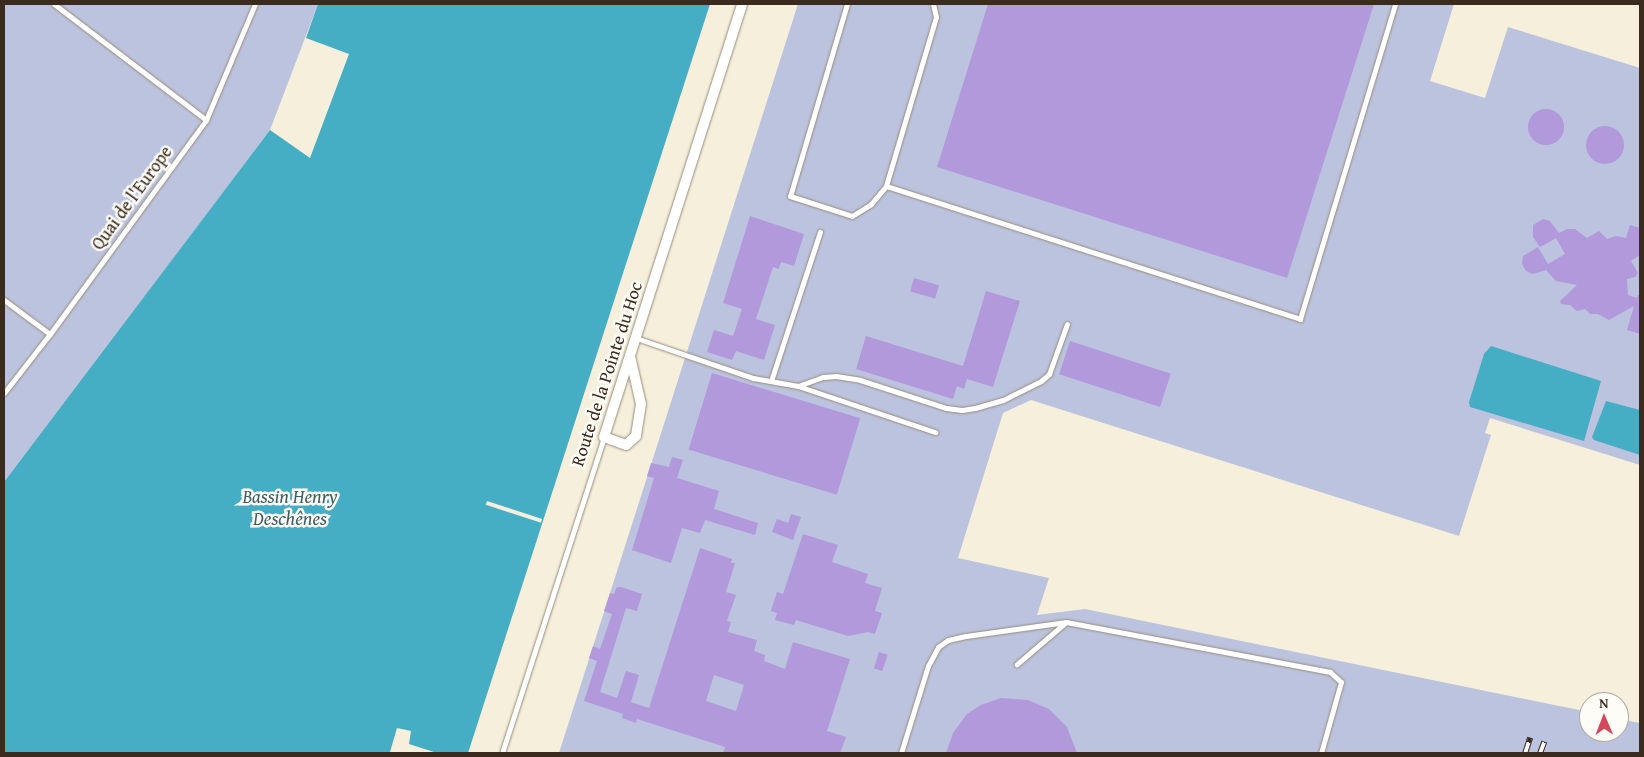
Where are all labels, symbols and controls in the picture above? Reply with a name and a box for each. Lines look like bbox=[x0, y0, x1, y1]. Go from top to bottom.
street label: Quai de l'Europe bbox=[87, 142, 177, 254]
street label: Route de la Pointe du Hoc bbox=[567, 279, 647, 469]
water label: Bassin Henry Deschênes bbox=[242, 486, 338, 530]
north arrow bbox=[1579, 692, 1629, 742]
text: N bbox=[1599, 693, 1609, 713]

